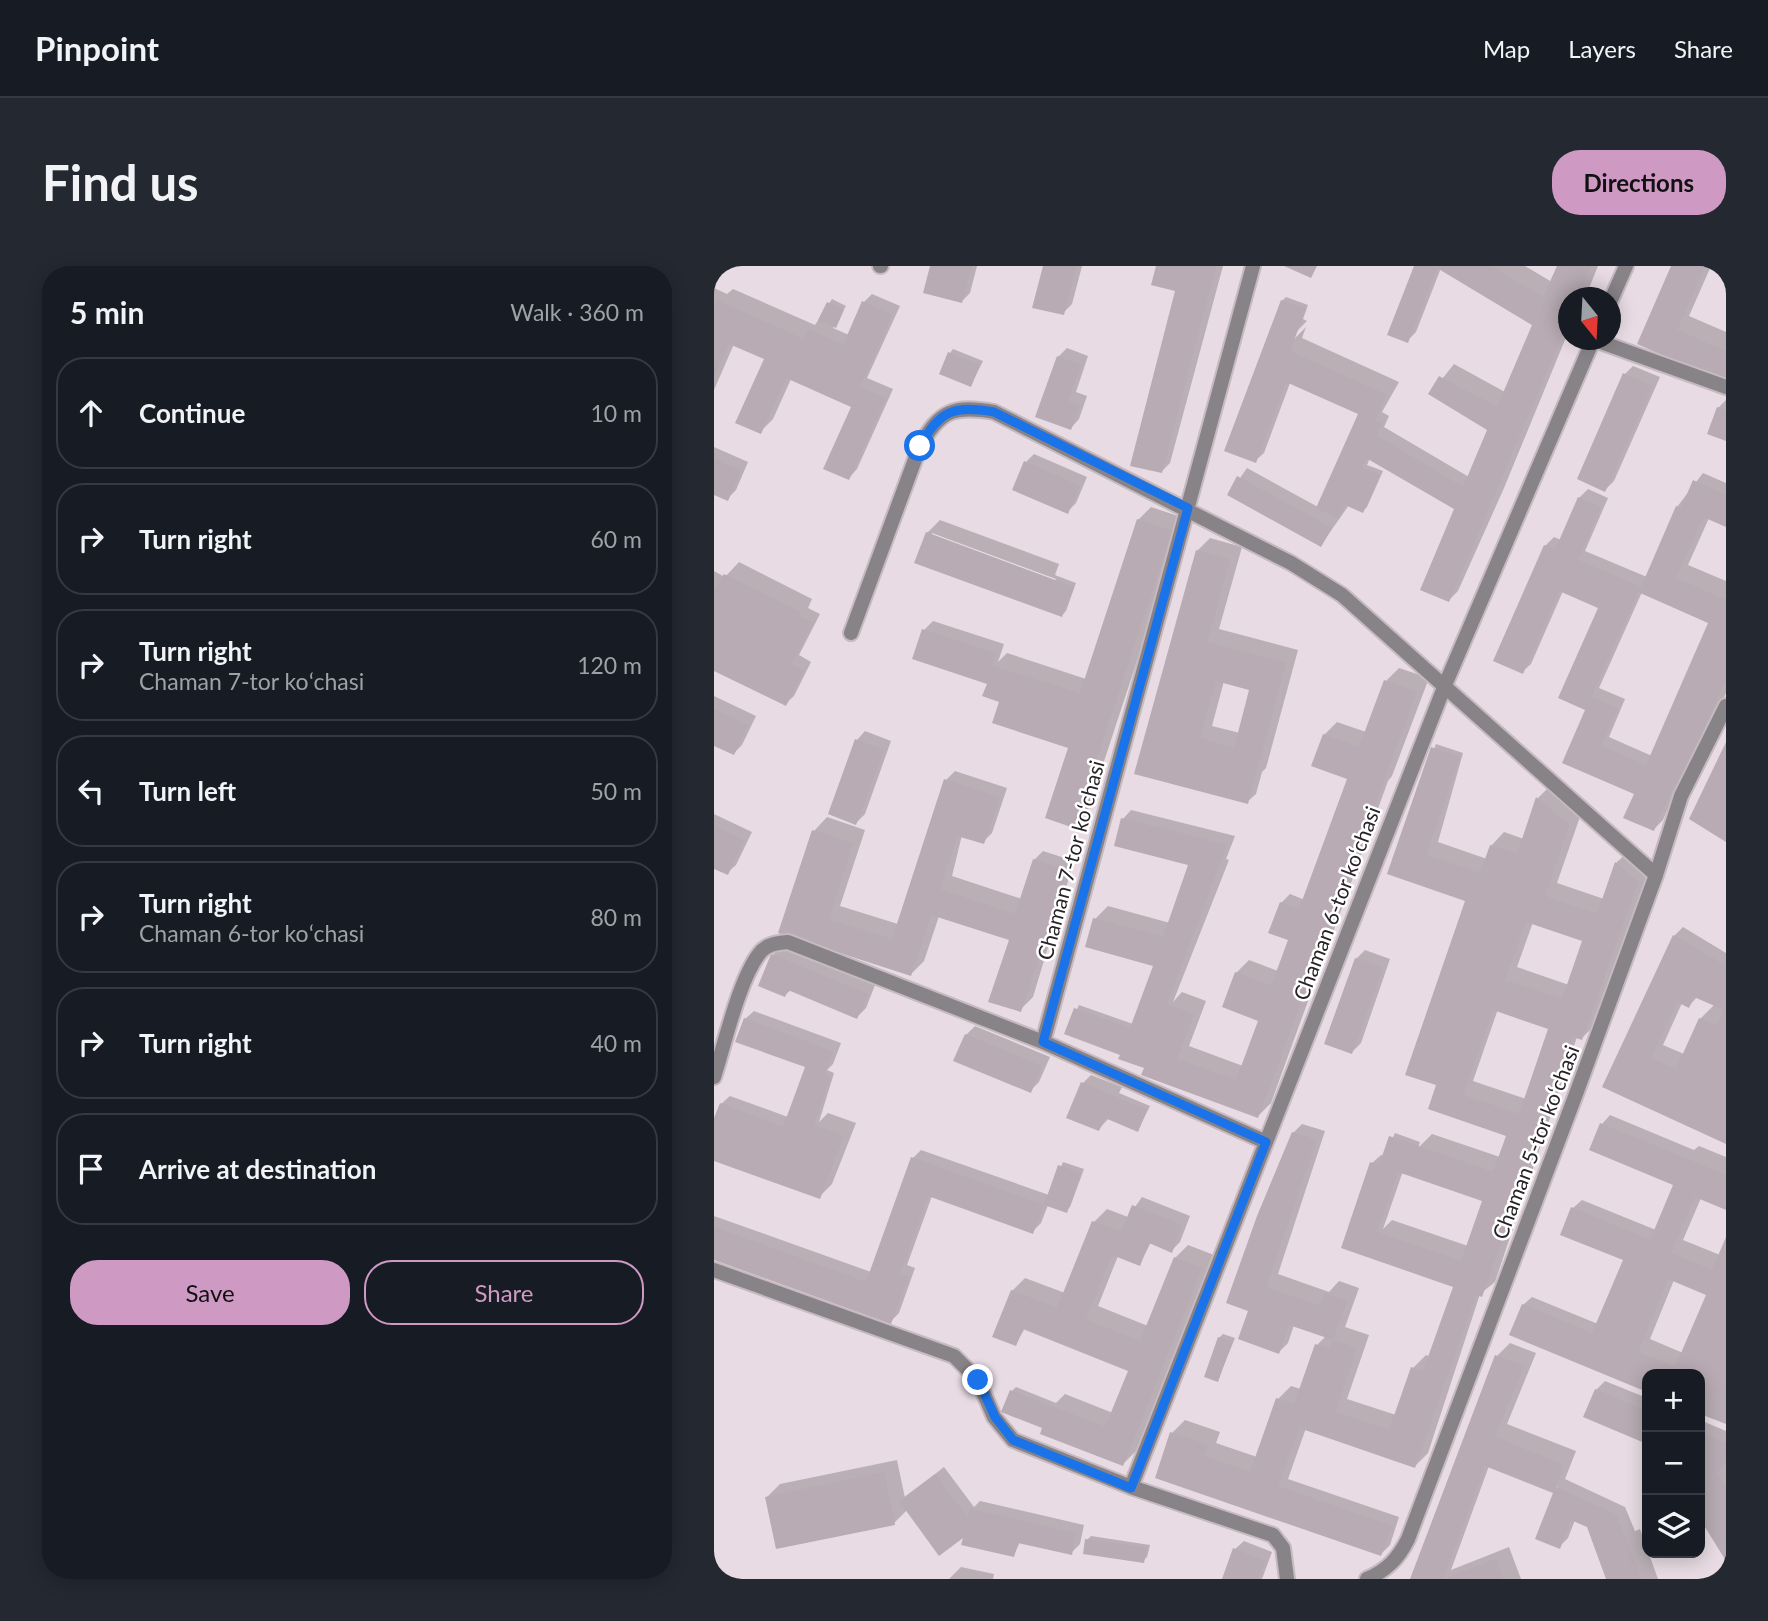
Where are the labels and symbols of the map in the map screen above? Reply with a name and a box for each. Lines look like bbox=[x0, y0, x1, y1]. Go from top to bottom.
north arrow bbox=[1558, 287, 1621, 350]
route start bbox=[904, 430, 935, 461]
street label: Chaman 7-tor koʻchasi bbox=[1031, 757, 1109, 963]
street label: Chaman 6-tor koʻchasi bbox=[1287, 803, 1385, 1003]
street label: Chaman 5-tor koʻchasi bbox=[1486, 1042, 1584, 1242]
route end bbox=[962, 1364, 993, 1395]

